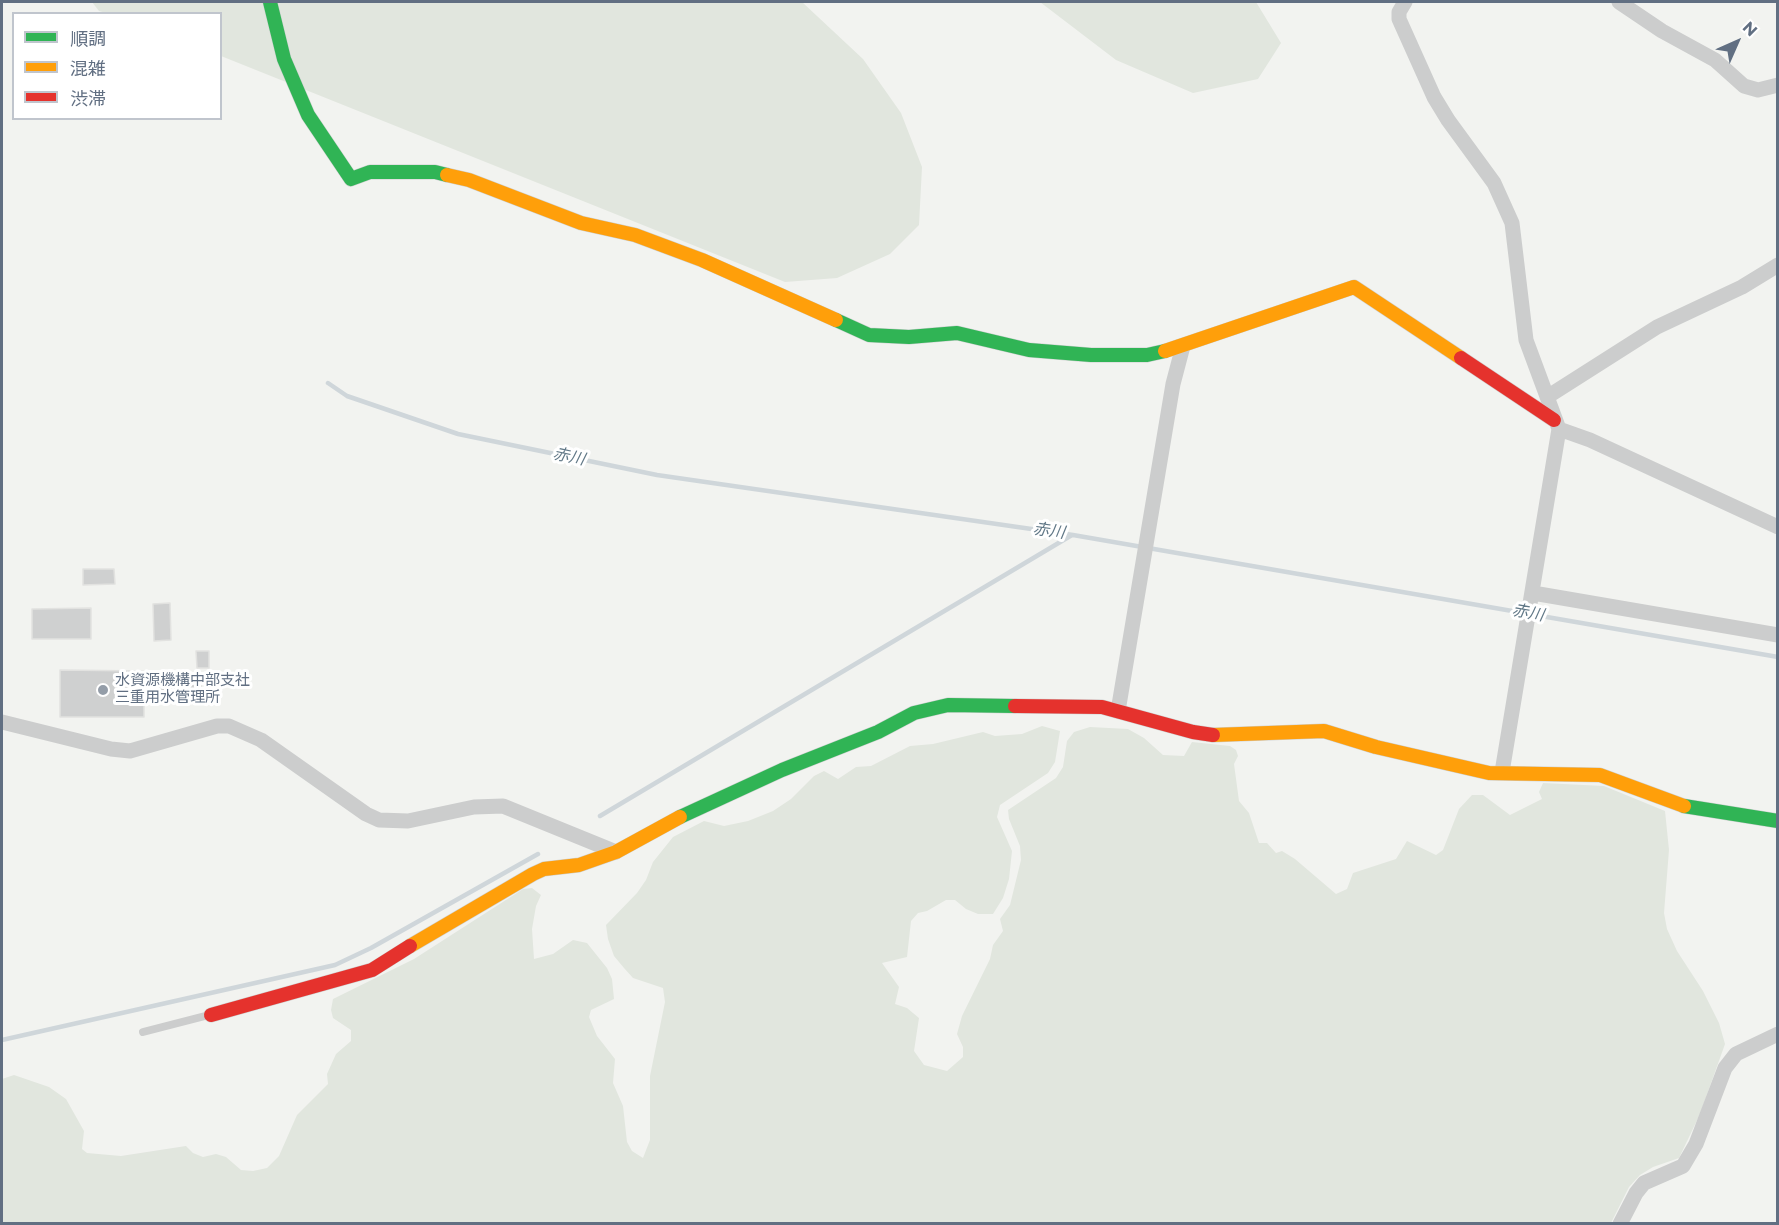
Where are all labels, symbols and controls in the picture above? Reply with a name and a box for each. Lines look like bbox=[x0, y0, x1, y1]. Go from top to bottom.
legend bbox=[12, 12, 222, 120]
north arrow bbox=[1707, 12, 1767, 72]
text: N bbox=[1739, 18, 1761, 40]
text: 順調 bbox=[70, 28, 106, 50]
text: 混雑 bbox=[70, 58, 106, 80]
text: 渋滞 bbox=[70, 88, 106, 110]
water label: 赤川 bbox=[551, 444, 587, 470]
water label: 赤川 bbox=[1032, 519, 1066, 543]
water label: 赤川 bbox=[1511, 601, 1545, 625]
place label: 水資源機構中部支社 三重用水管理所 bbox=[115, 672, 250, 707]
marker: 水資源機構中部支社 三重用水管理所 bbox=[96, 683, 110, 697]

